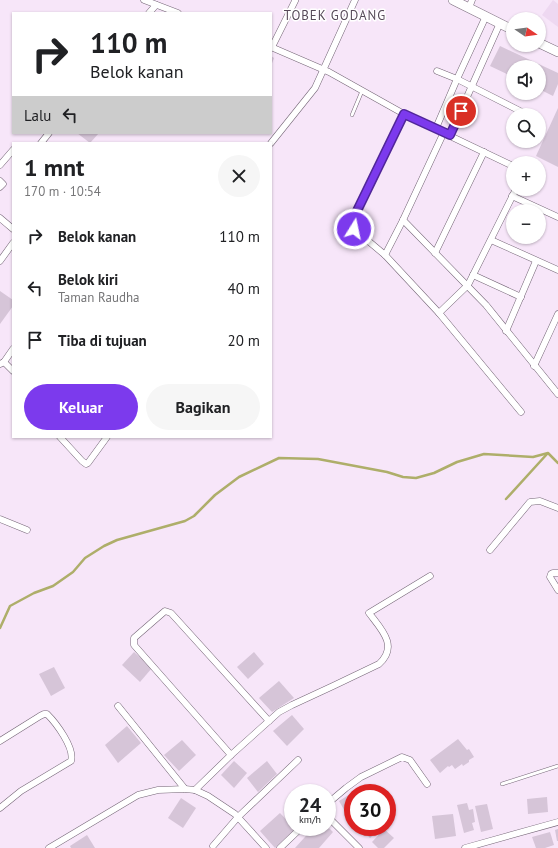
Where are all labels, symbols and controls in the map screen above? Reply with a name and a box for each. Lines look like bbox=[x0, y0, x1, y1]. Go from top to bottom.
district label: TOBEK GODANG bbox=[284, 7, 386, 24]
north arrow bbox=[506, 12, 546, 52]
map controls bbox=[506, 12, 546, 244]
text: 110 m bbox=[90, 24, 167, 61]
icon: right bbox=[24, 28, 76, 80]
text: Belok kanan bbox=[90, 60, 184, 83]
button: sound bbox=[506, 60, 546, 100]
pin bbox=[444, 94, 478, 128]
icon: arrive bbox=[450, 100, 472, 122]
icon: left bbox=[59, 104, 81, 126]
text: Lalu bbox=[24, 106, 51, 125]
button: search bbox=[506, 108, 546, 148]
text: 1 mnt bbox=[24, 152, 84, 183]
button: close bbox=[218, 155, 260, 197]
button: + bbox=[506, 156, 546, 196]
text: 170 m · 10:54 bbox=[24, 183, 101, 200]
button: − bbox=[506, 204, 546, 244]
position arrow bbox=[333, 208, 375, 250]
icon: right bbox=[24, 225, 46, 247]
text: Belok kanan bbox=[58, 227, 136, 246]
text: 110 m bbox=[219, 227, 260, 246]
text: Belok kiri bbox=[58, 270, 118, 289]
icon: left bbox=[24, 277, 46, 299]
text: 40 m bbox=[227, 279, 260, 298]
text: Taman Raudha bbox=[58, 289, 140, 306]
icon: arrive bbox=[24, 329, 46, 351]
text: Tiba di tujuan bbox=[58, 331, 147, 350]
text: 20 m bbox=[227, 331, 260, 350]
button: Keluar bbox=[24, 384, 138, 430]
button: Bagikan bbox=[146, 384, 260, 430]
speed limit sign: 30 bbox=[344, 784, 396, 836]
text: 24 bbox=[299, 792, 321, 818]
text: km/h bbox=[299, 813, 321, 826]

